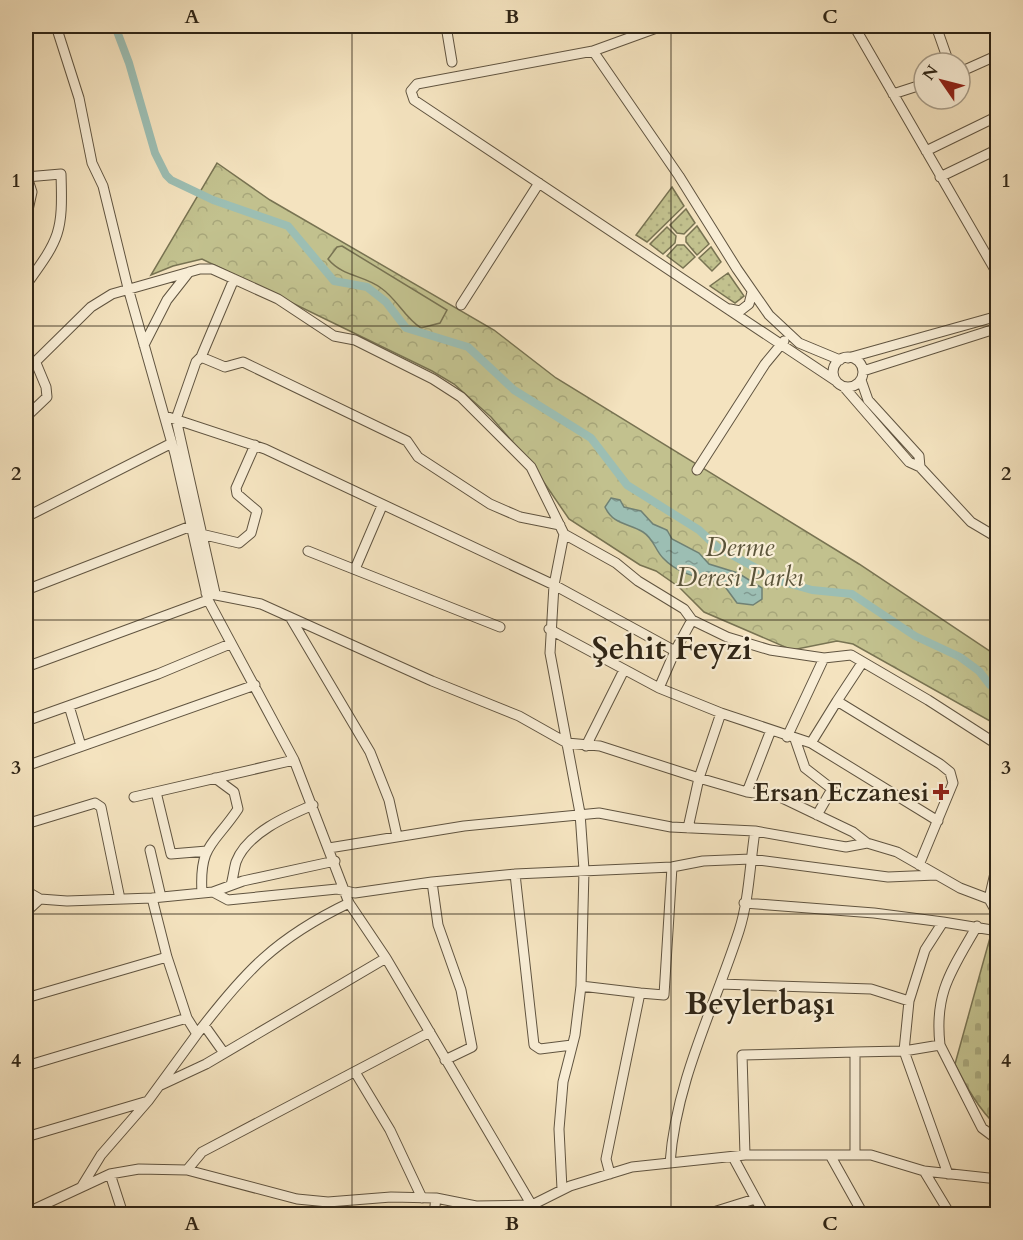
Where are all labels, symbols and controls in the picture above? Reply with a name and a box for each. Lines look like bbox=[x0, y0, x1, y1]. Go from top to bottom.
text: A bbox=[184, 3, 200, 30]
text: B bbox=[505, 3, 519, 30]
text: C bbox=[822, 3, 838, 30]
north arrow bbox=[912, 51, 972, 111]
text: N bbox=[918, 61, 944, 85]
text: 1 bbox=[11, 167, 21, 194]
text: 1 bbox=[1001, 167, 1011, 194]
text: 2 bbox=[11, 460, 21, 487]
text: 2 bbox=[1001, 460, 1011, 487]
park label: Derme Deresi Parkı bbox=[676, 530, 804, 595]
district label: Şehit Feyzi bbox=[592, 627, 752, 671]
text: 3 bbox=[11, 754, 21, 781]
text: 3 bbox=[1001, 754, 1011, 781]
place label: Ersan Eczanesi bbox=[753, 775, 929, 810]
marker: Ersan Eczanesi bbox=[934, 785, 948, 799]
district label: Beylerbaşı bbox=[685, 982, 835, 1026]
text: 4 bbox=[11, 1047, 21, 1074]
text: 4 bbox=[1001, 1047, 1011, 1074]
text: A bbox=[184, 1210, 200, 1237]
text: B bbox=[505, 1210, 519, 1237]
text: C bbox=[822, 1210, 838, 1237]

